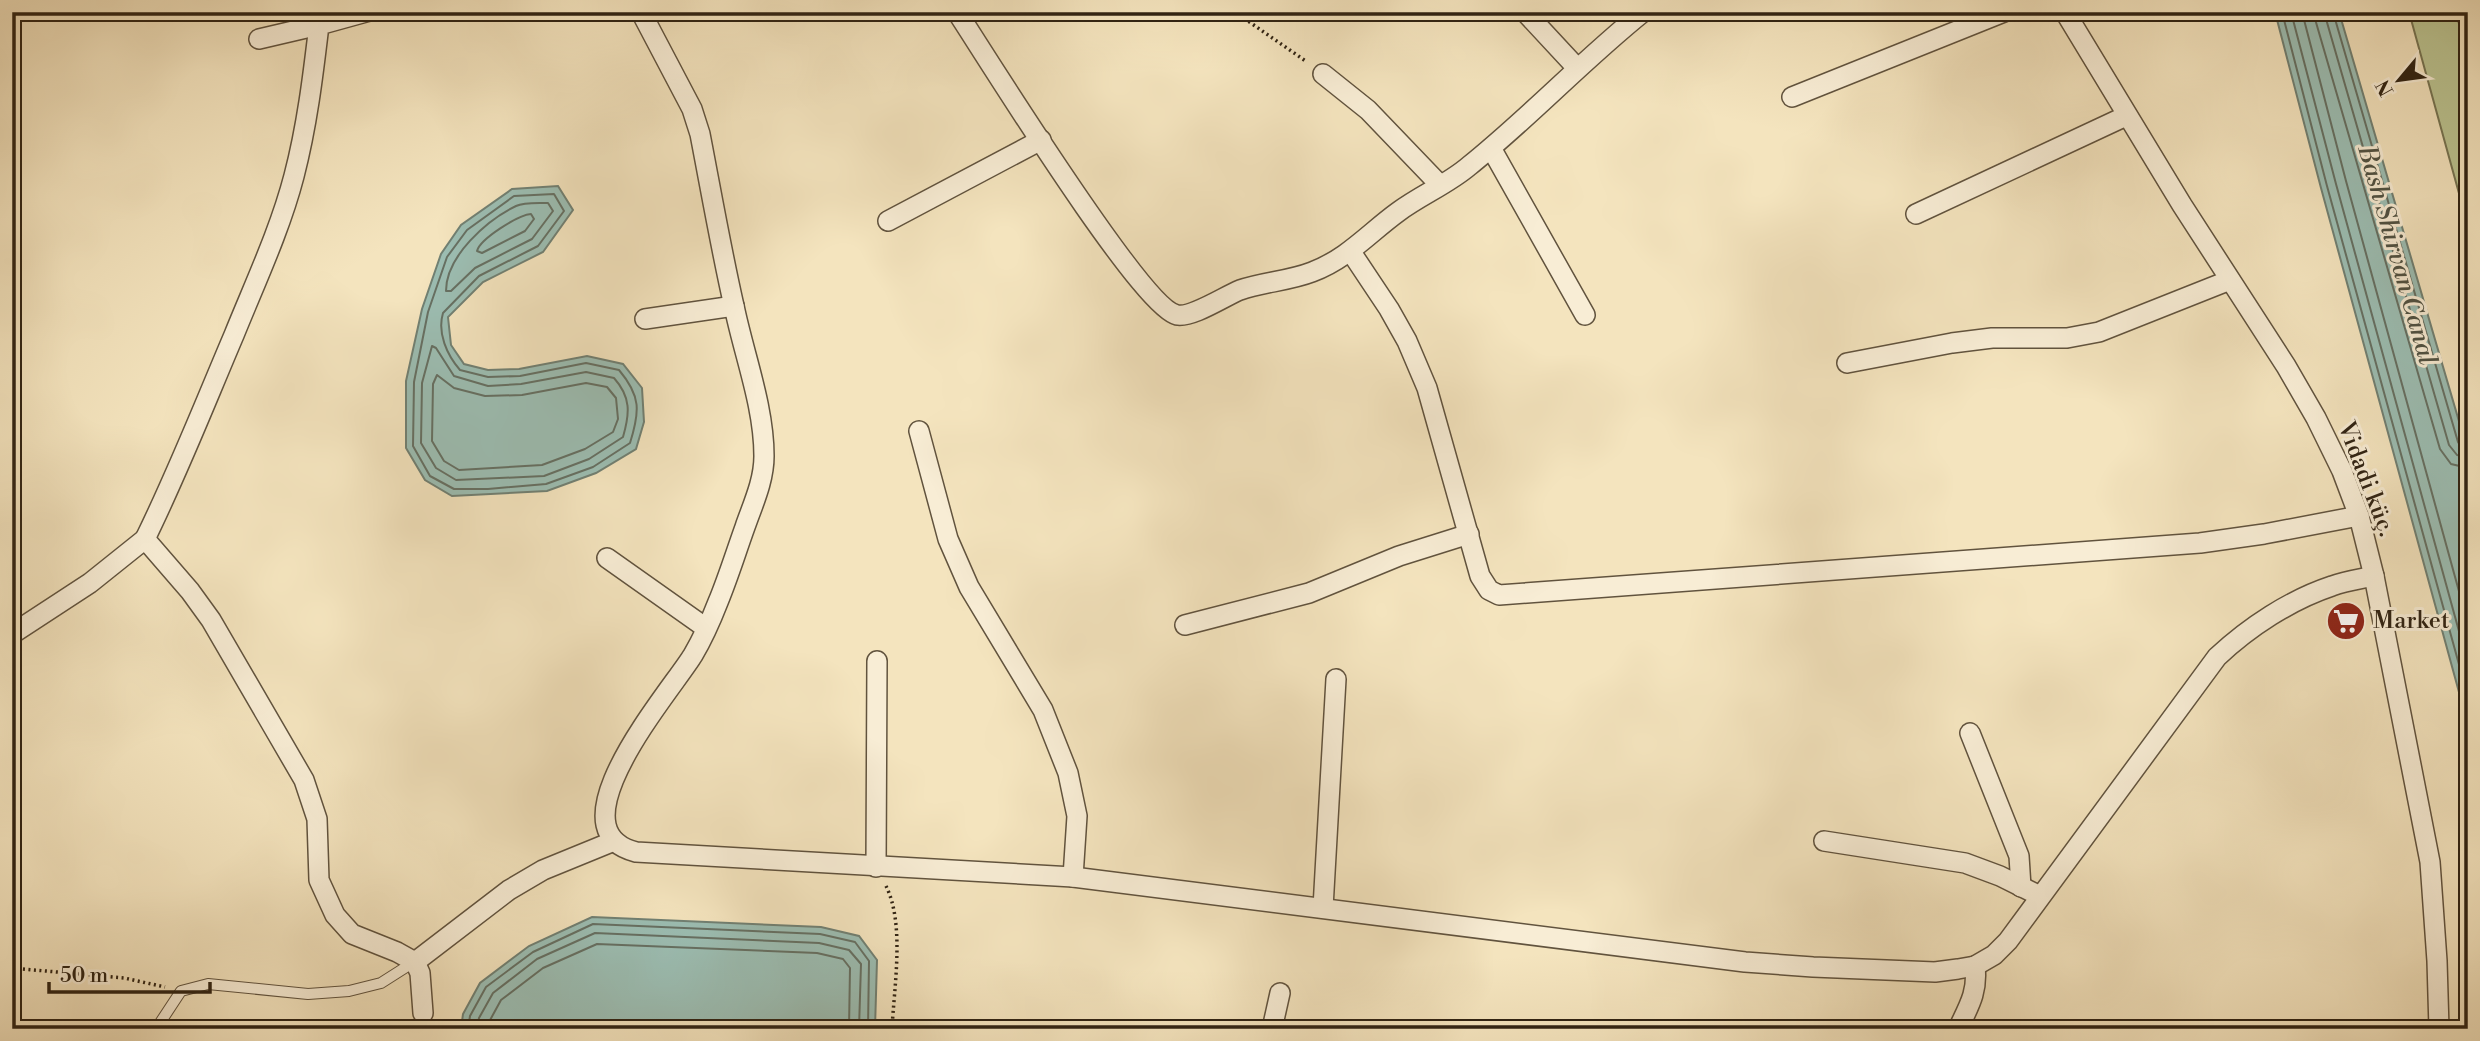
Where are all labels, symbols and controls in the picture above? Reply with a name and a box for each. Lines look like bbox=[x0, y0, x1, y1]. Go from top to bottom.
north arrow bbox=[2364, 46, 2434, 116]
text: N bbox=[2371, 75, 2399, 100]
water label: Bash Shirvan Canal bbox=[2350, 140, 2444, 369]
street label: Vidadi küç. bbox=[2330, 416, 2402, 541]
supermarket icon: Market bbox=[2325, 600, 2367, 642]
place label: Market bbox=[2373, 606, 2450, 636]
scale bar bbox=[49, 950, 210, 994]
text: 50 m bbox=[60, 963, 108, 989]

